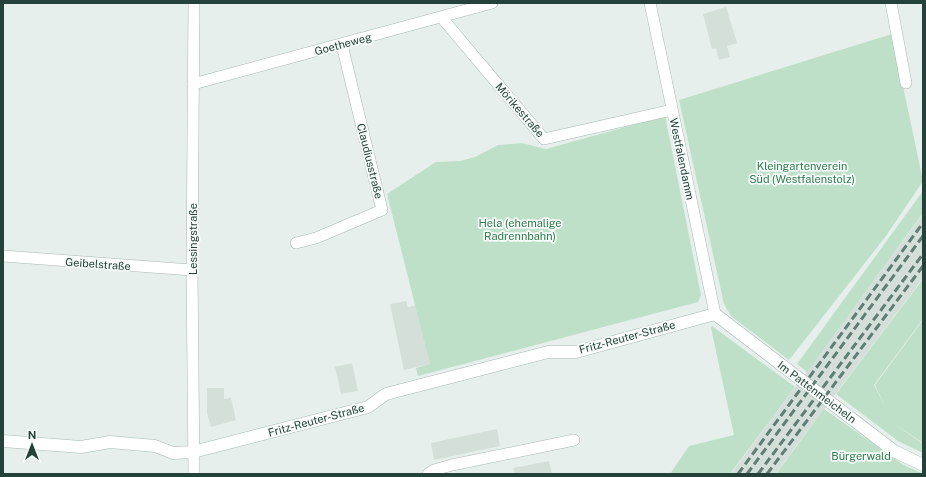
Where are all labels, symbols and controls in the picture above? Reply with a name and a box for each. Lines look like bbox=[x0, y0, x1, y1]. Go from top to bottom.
street label: Goetheweg bbox=[313, 31, 373, 57]
street label: Mörikestraße bbox=[493, 81, 547, 139]
street label: Westfalendamm bbox=[667, 117, 697, 201]
street label: Claudiusstraße bbox=[355, 122, 385, 200]
park label: Kleingartenverein Süd (Westfalenstolz) bbox=[749, 160, 855, 185]
street label: Lessingstraße bbox=[187, 203, 199, 275]
park label: Hela (ehemalige Radrennbahn) bbox=[478, 217, 562, 242]
street label: Geibelstraße bbox=[65, 256, 131, 272]
street label: Fritz-Reuter-Straße bbox=[578, 318, 676, 356]
street label: Im Pattenmeicheln bbox=[775, 359, 859, 425]
street label: Fritz-Reuter-Straße bbox=[267, 401, 365, 439]
north arrow bbox=[12, 425, 52, 465]
text: N bbox=[28, 429, 36, 441]
park label: Bürgerwald bbox=[831, 450, 891, 462]

